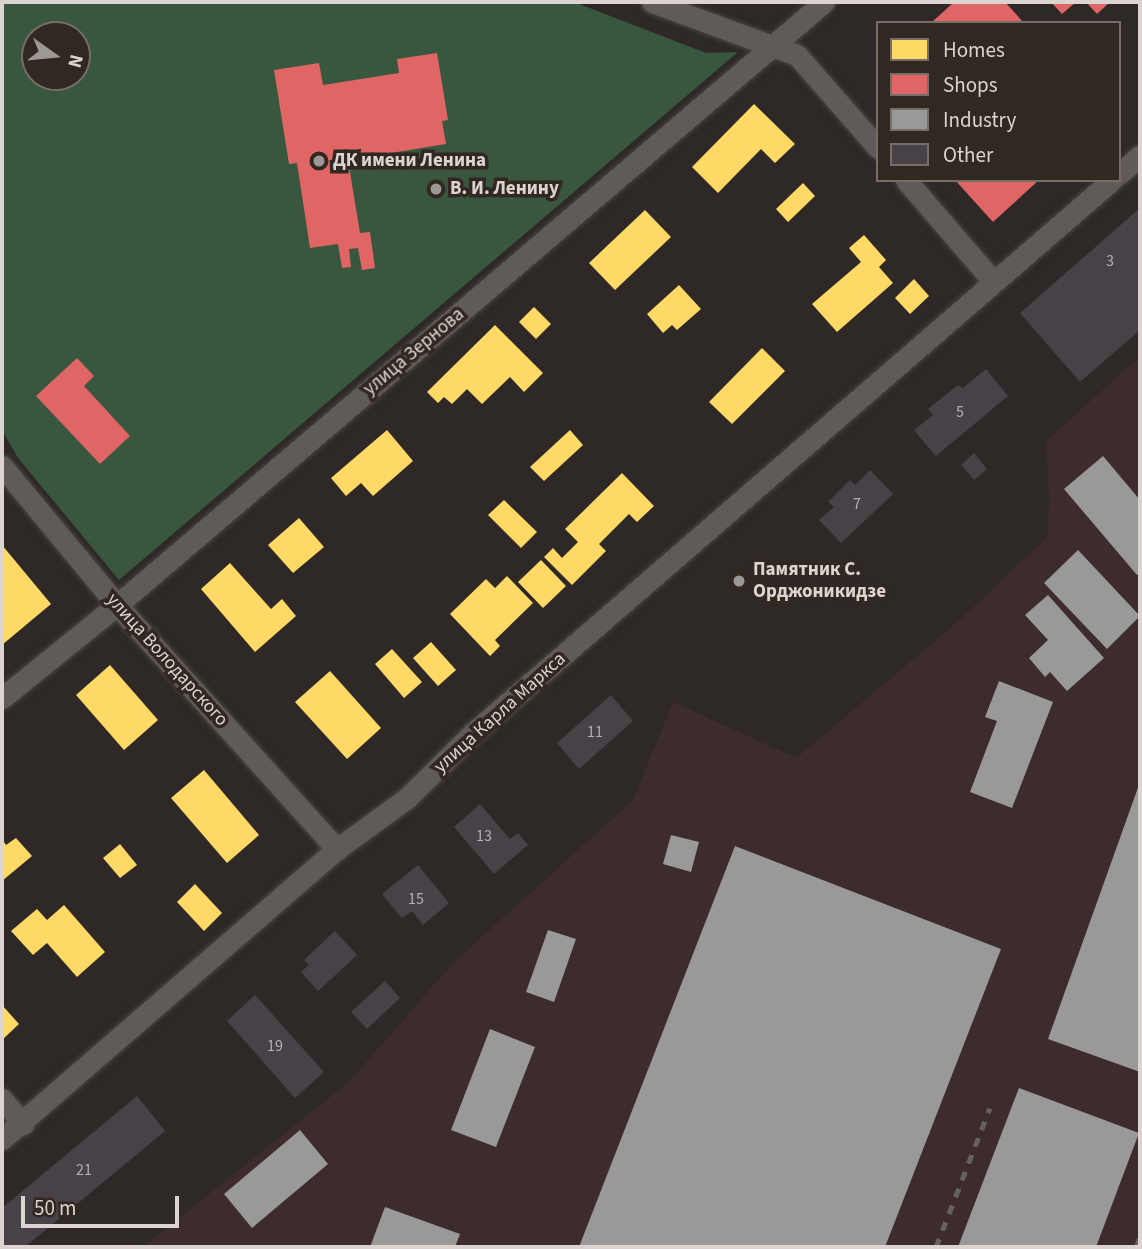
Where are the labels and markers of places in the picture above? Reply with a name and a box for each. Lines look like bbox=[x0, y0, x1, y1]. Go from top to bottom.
place label: ДК имени Ленина bbox=[333, 150, 486, 172]
marker: ДК имени Ленина bbox=[311, 153, 327, 169]
place label: В. И. Ленину bbox=[450, 178, 559, 200]
marker: В. И. Ленину bbox=[428, 181, 444, 197]
place label: Памятник С. Орджоникидзе bbox=[753, 559, 886, 603]
marker: Памятник С. Орджоникидзе bbox=[731, 573, 747, 589]

